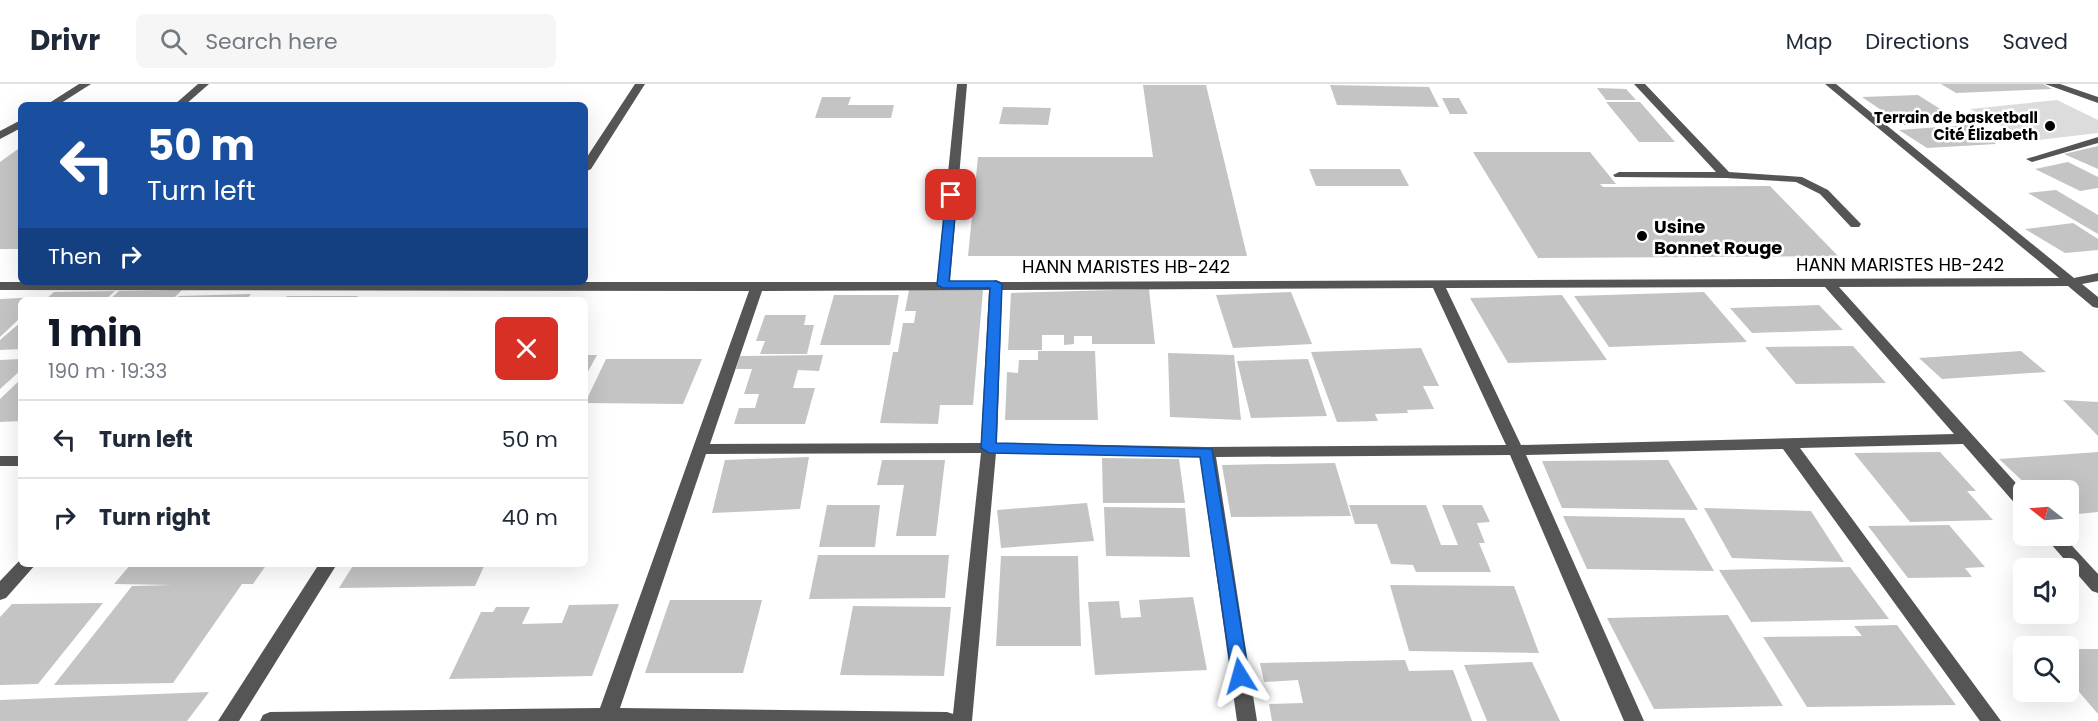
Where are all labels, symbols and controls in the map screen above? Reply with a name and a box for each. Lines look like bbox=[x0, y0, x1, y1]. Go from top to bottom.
search box bbox=[136, 14, 556, 68]
text: Drivr bbox=[30, 21, 100, 60]
icon: search bbox=[157, 25, 190, 58]
text: Search here bbox=[205, 26, 338, 57]
text: Map bbox=[1786, 27, 1832, 56]
text: Directions bbox=[1865, 27, 1969, 56]
text: Saved bbox=[2002, 27, 2068, 56]
place label: Terrain de basketball Cité Élizabeth bbox=[1874, 107, 2038, 145]
text: 50 m bbox=[147, 116, 255, 175]
marker: Terrain de basketball Cité Élizabeth bbox=[2043, 119, 2057, 133]
icon: left bbox=[48, 126, 126, 204]
pin bbox=[925, 169, 976, 220]
text: Turn left bbox=[147, 172, 256, 209]
icon: arrive bbox=[934, 178, 967, 211]
place label: Usine Bonnet Rouge bbox=[1654, 214, 1782, 260]
marker: Usine Bonnet Rouge bbox=[1635, 229, 1649, 243]
icon: right bbox=[114, 240, 147, 273]
text: Then bbox=[48, 241, 102, 272]
street label: HANN MARISTES HB-242 bbox=[1796, 252, 2004, 277]
street label: HANN MARISTES HB-242 bbox=[1022, 254, 1230, 279]
text: 1 min bbox=[48, 308, 142, 359]
button: close bbox=[495, 317, 558, 380]
text: 190 m · 19:33 bbox=[48, 357, 167, 385]
icon: left bbox=[48, 423, 81, 456]
text: Turn left bbox=[99, 424, 193, 455]
text: 50 m bbox=[502, 424, 558, 455]
north arrow bbox=[2013, 480, 2079, 546]
map controls bbox=[2013, 480, 2079, 702]
icon: right bbox=[48, 501, 81, 534]
text: Turn right bbox=[99, 502, 210, 533]
text: 40 m bbox=[502, 502, 558, 533]
button: sound bbox=[2013, 558, 2079, 624]
button: search bbox=[2013, 636, 2079, 702]
position arrow bbox=[1208, 644, 1272, 708]

